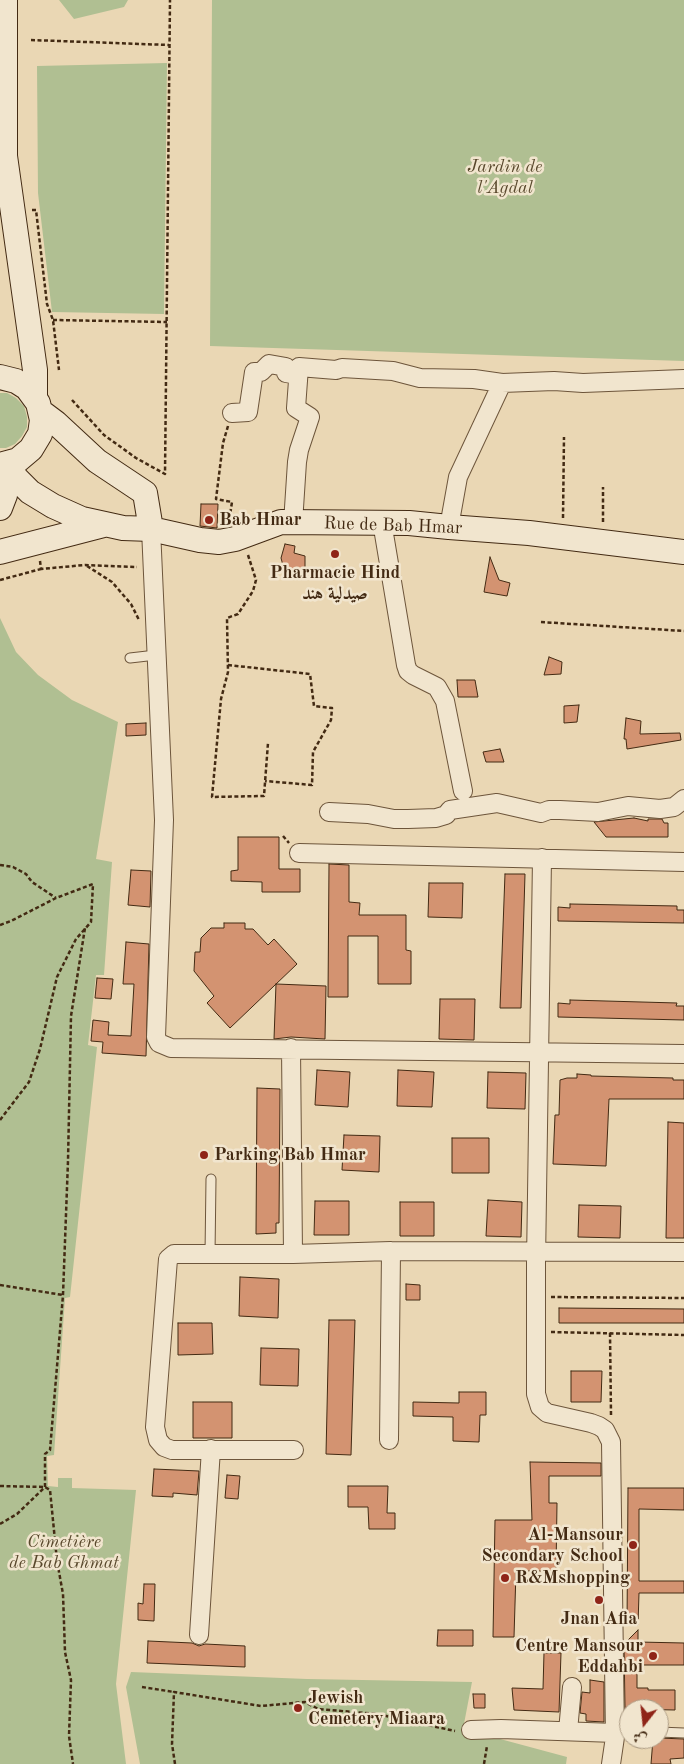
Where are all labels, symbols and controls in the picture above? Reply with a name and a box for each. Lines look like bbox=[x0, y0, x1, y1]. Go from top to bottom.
park label: Jardin de l'Agdal bbox=[468, 156, 542, 198]
place label: Bab Hmar bbox=[219, 509, 302, 531]
street label: Rue de Bab Hmar bbox=[323, 513, 463, 539]
marker: Bab Hmar bbox=[203, 514, 215, 526]
marker: Pharmacie Hind صيدلية هند bbox=[329, 548, 341, 560]
place label: Pharmacie Hind صيدلية هند bbox=[270, 562, 400, 604]
place label: Parking Bab Hmar bbox=[214, 1144, 366, 1166]
marker: Parking Bab Hmar bbox=[198, 1149, 210, 1161]
place label: Al-Mansour Secondary School bbox=[481, 1524, 623, 1566]
park label: Cimetière de Bab Ghmat bbox=[9, 1531, 119, 1574]
marker: Al-Mansour Secondary School bbox=[627, 1539, 639, 1551]
place label: R&Mshopping bbox=[515, 1567, 630, 1589]
marker: R&Mshopping bbox=[499, 1572, 511, 1584]
marker: Jnan Afia bbox=[593, 1594, 605, 1606]
place label: Jnan Afia bbox=[561, 1608, 637, 1630]
place label: Centre Mansour Eddahbi bbox=[515, 1635, 643, 1678]
marker: Centre Mansour Eddahbi bbox=[647, 1650, 659, 1662]
place label: Jewish Cemetery Miaara bbox=[308, 1687, 445, 1730]
north arrow bbox=[619, 1699, 669, 1749]
marker: Jewish Cemetery Miaara bbox=[292, 1702, 304, 1714]
text: ش bbox=[632, 1729, 649, 1746]

